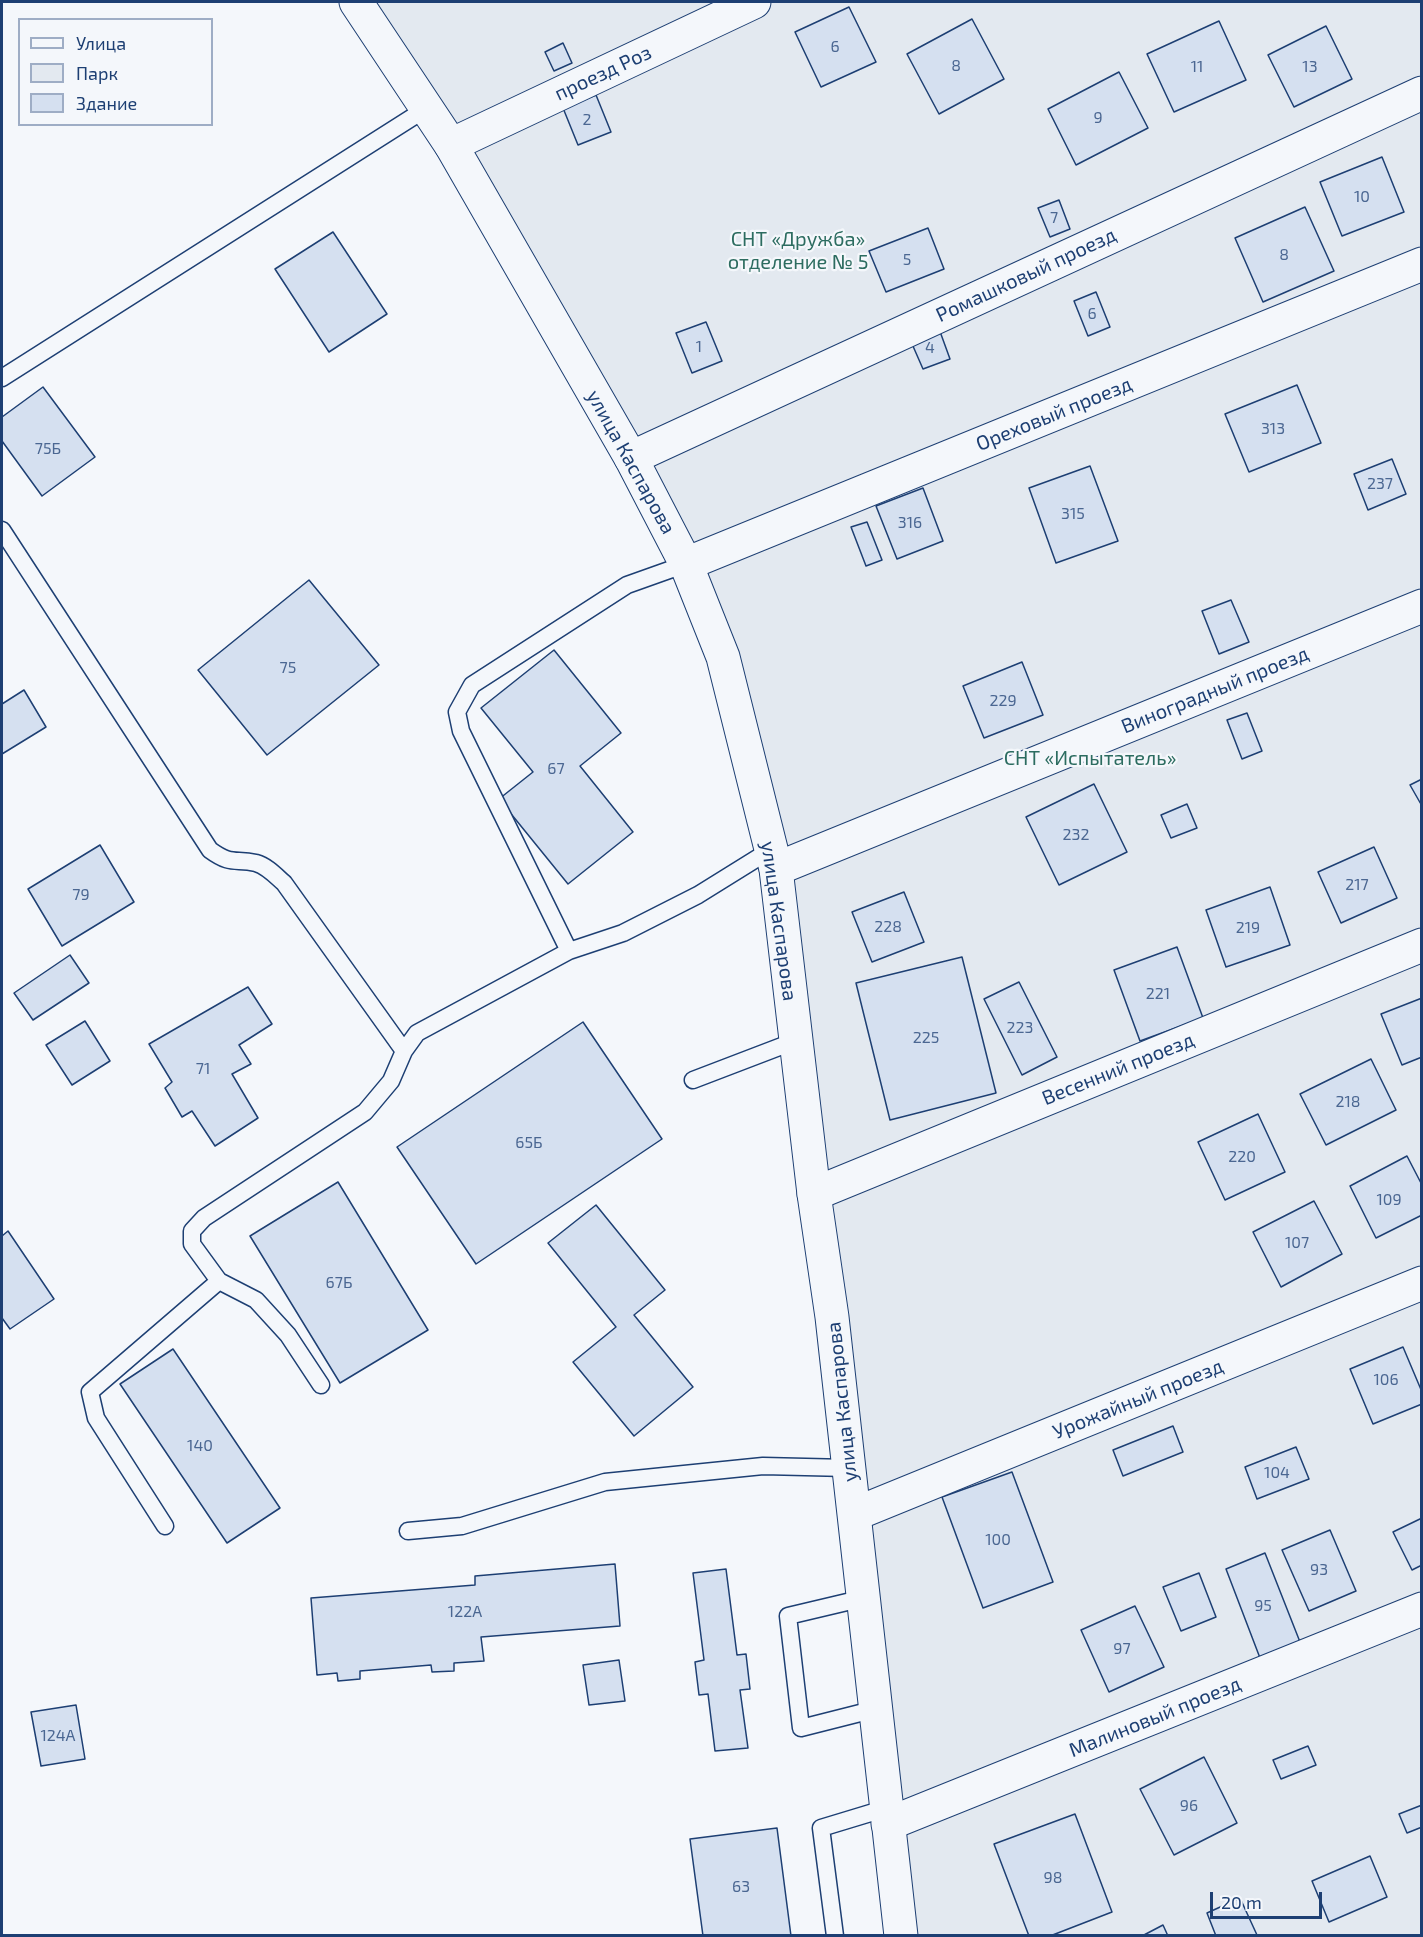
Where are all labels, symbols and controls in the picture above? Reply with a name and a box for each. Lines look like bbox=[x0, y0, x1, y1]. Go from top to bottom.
legend bbox=[18, 18, 213, 126]
text: Улица bbox=[76, 32, 126, 54]
house number: 6 bbox=[830, 37, 840, 57]
street label: проезд Роз bbox=[551, 40, 655, 106]
house number: 8 bbox=[951, 56, 961, 76]
house number: 11 bbox=[1191, 57, 1203, 77]
house number: 13 bbox=[1302, 57, 1318, 77]
text: Парк bbox=[76, 62, 118, 84]
text: Здание bbox=[76, 92, 137, 114]
house number: 9 bbox=[1093, 108, 1103, 128]
house number: 2 bbox=[583, 110, 591, 130]
house number: 10 bbox=[1354, 187, 1370, 207]
house number: 7 bbox=[1050, 208, 1058, 228]
street label: Ромашковый проезд bbox=[932, 223, 1120, 327]
park label: СНТ «Дружба» отделение № 5 bbox=[728, 227, 868, 274]
house number: 8 bbox=[1279, 245, 1289, 265]
house number: 5 bbox=[903, 250, 911, 270]
house number: 6 bbox=[1087, 304, 1097, 324]
house number: 1 bbox=[696, 337, 702, 357]
house number: 4 bbox=[925, 338, 935, 358]
street label: Ореховый проезд bbox=[973, 372, 1135, 456]
street label: улица Каспарова bbox=[581, 386, 681, 538]
house number: 313 bbox=[1261, 419, 1285, 439]
house number: 75Б bbox=[35, 439, 61, 459]
house number: 237 bbox=[1367, 474, 1393, 494]
house number: 315 bbox=[1061, 504, 1085, 524]
house number: 316 bbox=[898, 513, 922, 533]
street label: Виноградный проезд bbox=[1118, 641, 1312, 739]
house number: 75 bbox=[280, 658, 296, 678]
house number: 229 bbox=[989, 691, 1017, 711]
park label: СНТ «Испытатель» bbox=[1004, 746, 1176, 770]
house number: 67 bbox=[547, 759, 565, 779]
house number: 232 bbox=[1063, 825, 1089, 845]
street label: улица Каспарова bbox=[756, 840, 802, 1002]
house number: 217 bbox=[1345, 875, 1369, 895]
house number: 79 bbox=[72, 885, 90, 905]
house number: 228 bbox=[874, 917, 902, 937]
house number: 219 bbox=[1236, 918, 1260, 938]
house number: 221 bbox=[1146, 984, 1170, 1004]
house number: 223 bbox=[1007, 1018, 1033, 1038]
house number: 225 bbox=[913, 1028, 939, 1048]
street label: Весенний проезд bbox=[1038, 1028, 1198, 1110]
house number: 71 bbox=[196, 1059, 210, 1079]
house number: 218 bbox=[1335, 1092, 1361, 1112]
house number: 65Б bbox=[515, 1133, 543, 1153]
house number: 220 bbox=[1228, 1147, 1256, 1167]
house number: 109 bbox=[1376, 1190, 1402, 1210]
house number: 107 bbox=[1285, 1233, 1309, 1253]
house number: 67Б bbox=[326, 1273, 352, 1293]
street label: улица Каспарова bbox=[822, 1321, 862, 1483]
street label: Урожайный проезд bbox=[1049, 1354, 1227, 1444]
house number: 106 bbox=[1373, 1370, 1399, 1390]
house number: 140 bbox=[187, 1436, 213, 1456]
house number: 104 bbox=[1264, 1463, 1290, 1483]
house number: 100 bbox=[985, 1530, 1011, 1550]
house number: 93 bbox=[1310, 1560, 1328, 1580]
house number: 95 bbox=[1254, 1596, 1272, 1616]
house number: 122А bbox=[448, 1602, 482, 1622]
house number: 97 bbox=[1113, 1639, 1131, 1659]
street label: Малиновый проезд bbox=[1066, 1672, 1244, 1762]
house number: 124А bbox=[40, 1726, 76, 1746]
house number: 96 bbox=[1180, 1796, 1198, 1816]
house number: 98 bbox=[1044, 1868, 1062, 1888]
house number: 63 bbox=[732, 1877, 750, 1897]
scale bar bbox=[1213, 1880, 1326, 1918]
text: 20 m bbox=[1221, 1891, 1262, 1913]

